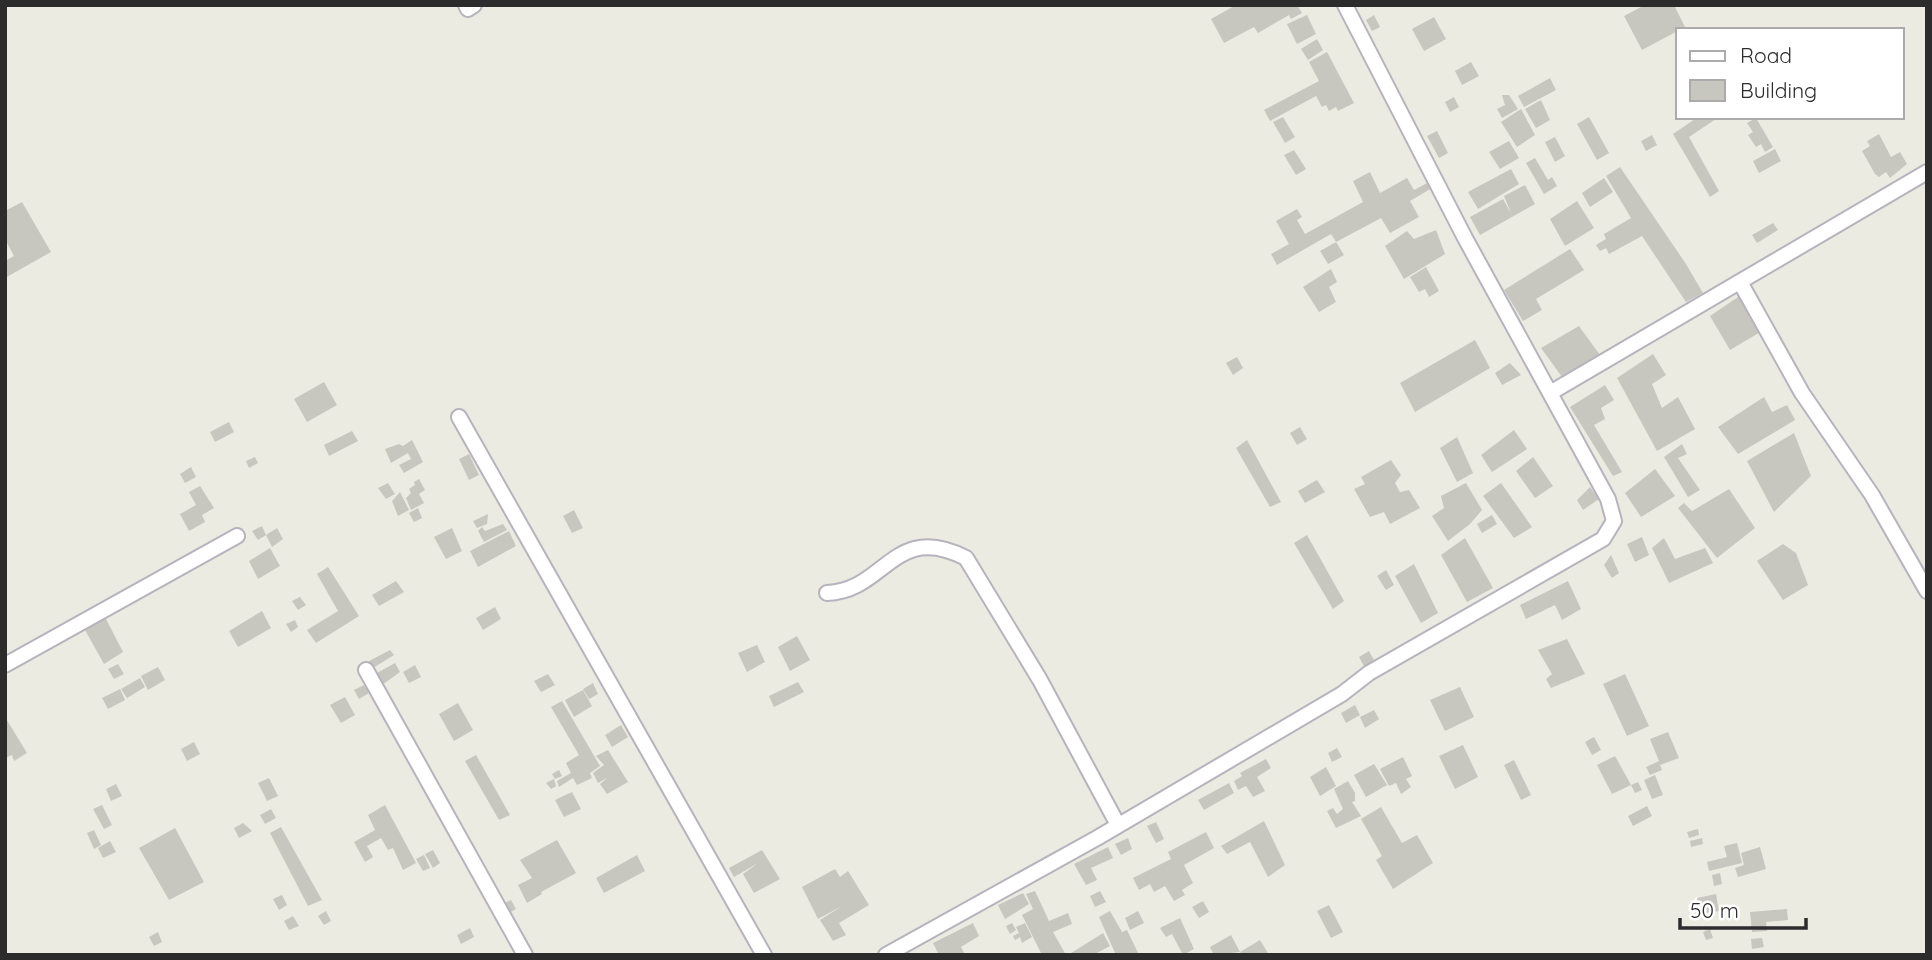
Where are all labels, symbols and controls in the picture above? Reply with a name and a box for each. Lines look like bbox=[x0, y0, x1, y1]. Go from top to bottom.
legend bbox=[1676, 28, 1904, 119]
text: Road bbox=[1740, 42, 1792, 68]
text: Building bbox=[1740, 77, 1817, 103]
scale bar bbox=[1680, 886, 1806, 930]
text: 50 m bbox=[1690, 897, 1739, 923]

